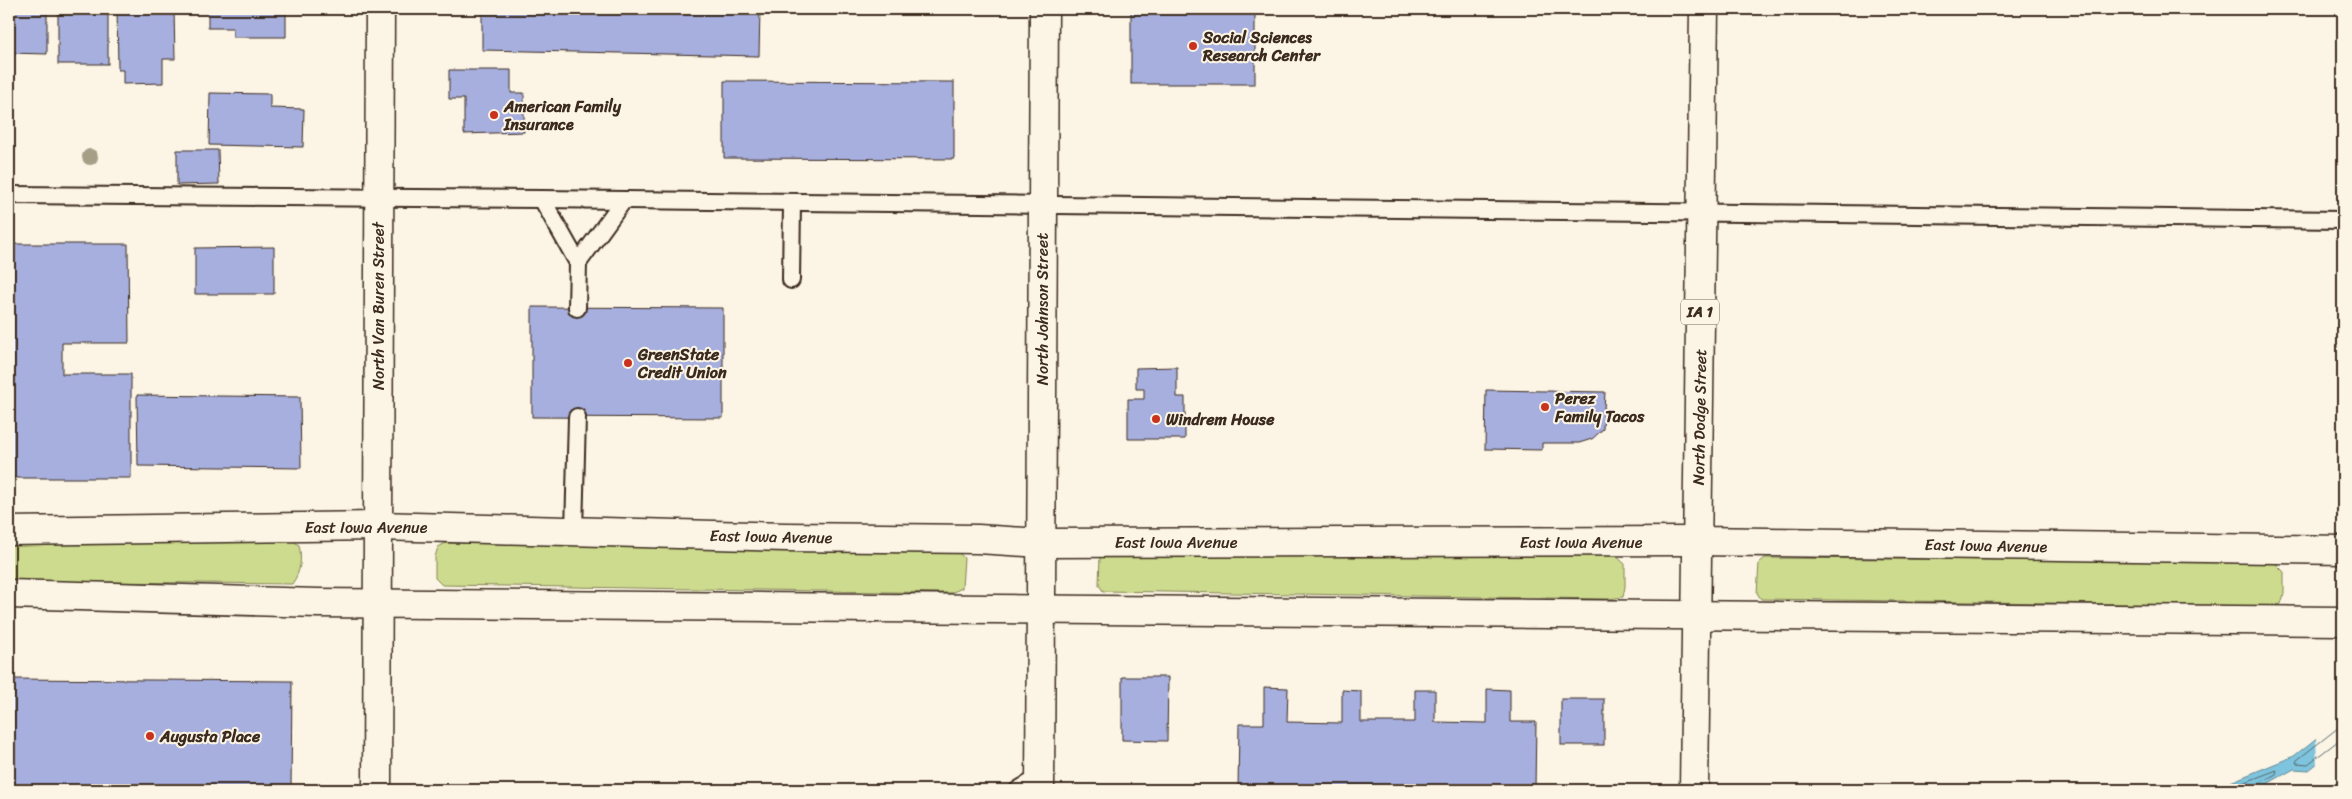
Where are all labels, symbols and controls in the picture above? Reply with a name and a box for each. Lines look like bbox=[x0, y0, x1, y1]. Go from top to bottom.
place label: Social Sciences Research Center bbox=[1202, 23, 1321, 70]
marker: Social Sciences Research Center bbox=[1187, 40, 1199, 52]
place label: American Family Insurance bbox=[503, 92, 622, 139]
marker: American Family Insurance bbox=[488, 109, 500, 121]
street label: North Van Buren Street bbox=[364, 221, 393, 390]
street label: North Johnson Street bbox=[1028, 233, 1057, 385]
road number: IA 1 bbox=[1681, 300, 1719, 324]
place label: GreenState Credit Union bbox=[637, 340, 727, 387]
street label: North Dodge Street bbox=[1684, 349, 1715, 485]
marker: GreenState Credit Union bbox=[622, 357, 634, 369]
place label: Perez Family Tacos bbox=[1554, 384, 1645, 431]
marker: Perez Family Tacos bbox=[1539, 401, 1551, 413]
place label: Windrem House bbox=[1166, 405, 1275, 434]
marker: Windrem House bbox=[1150, 413, 1162, 425]
street label: East Iowa Avenue bbox=[305, 513, 428, 542]
street label: East Iowa Avenue bbox=[709, 521, 833, 552]
street label: East Iowa Avenue bbox=[1115, 528, 1238, 557]
street label: East Iowa Avenue bbox=[1520, 528, 1643, 557]
street label: East Iowa Avenue bbox=[1924, 530, 2048, 561]
place label: Augusta Place bbox=[159, 722, 261, 751]
marker: Augusta Place bbox=[144, 730, 156, 742]

